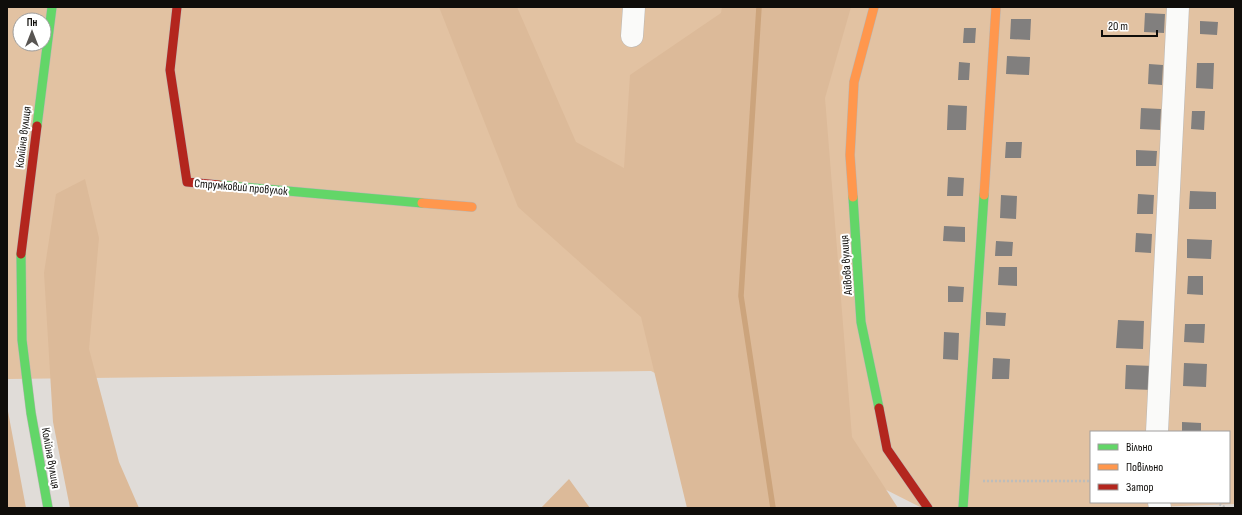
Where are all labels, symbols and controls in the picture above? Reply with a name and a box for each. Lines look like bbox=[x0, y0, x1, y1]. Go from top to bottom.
north arrow bbox=[12, 12, 52, 52]
scale bar bbox=[1102, 12, 1157, 38]
text: Пн bbox=[27, 16, 38, 29]
text: 20 m bbox=[1108, 19, 1128, 34]
street label: Колійна вулиця bbox=[12, 105, 35, 169]
street label: Струмковий провулок bbox=[194, 176, 289, 199]
street label: Айвова вулиця bbox=[837, 234, 856, 296]
street label: Колійна вулиця bbox=[38, 426, 63, 490]
legend bbox=[1090, 431, 1230, 503]
text: Вільно bbox=[1126, 440, 1152, 455]
text: Повільно bbox=[1126, 460, 1163, 475]
text: Затор bbox=[1126, 480, 1154, 495]

